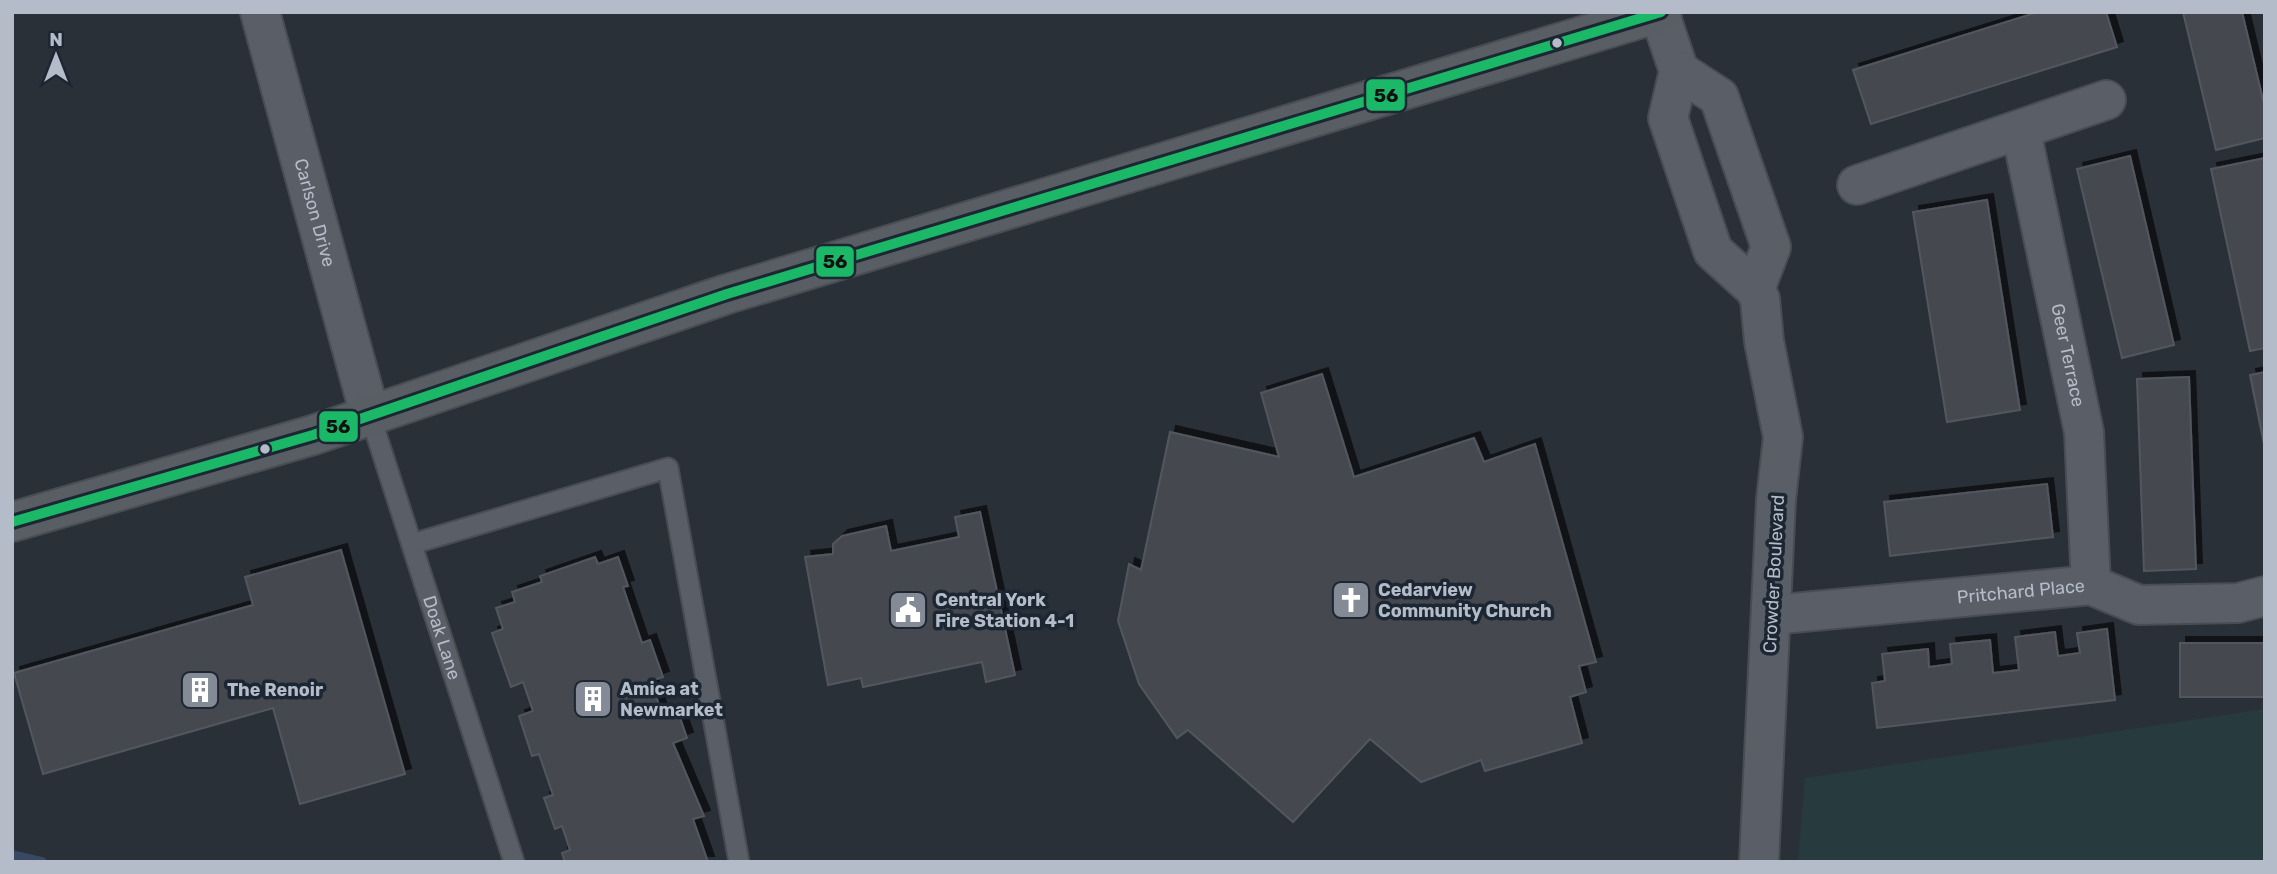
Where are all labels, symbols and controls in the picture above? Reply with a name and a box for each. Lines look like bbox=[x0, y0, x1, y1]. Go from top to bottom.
north arrow bbox=[21, 21, 91, 91]
text: N bbox=[49, 28, 63, 51]
unlabelled marker bbox=[1550, 36, 1564, 50]
line badge: 56 bbox=[1365, 78, 1406, 112]
text: 56 bbox=[1374, 84, 1398, 107]
street label: Carlson Drive bbox=[289, 156, 340, 269]
line badge: 56 bbox=[815, 245, 855, 278]
text: 56 bbox=[823, 250, 847, 273]
street label: Geer Terrace bbox=[2046, 301, 2089, 409]
line badge: 56 bbox=[318, 410, 359, 443]
text: 56 bbox=[326, 415, 350, 438]
unlabelled marker bbox=[258, 442, 272, 456]
street label: Crowder Boulevard bbox=[1759, 494, 1789, 654]
street label: Pritchard Place bbox=[1956, 575, 2086, 609]
church icon: Cedarview Community Church bbox=[1330, 579, 1372, 621]
place label: Cedarview Community Church bbox=[1378, 579, 1552, 622]
public building icon: Central York Fire Station 4-1 bbox=[887, 589, 929, 631]
place label: Central York Fire Station 4-1 bbox=[935, 589, 1074, 632]
street label: Doak Lane bbox=[418, 593, 466, 683]
building icon: The Renoir bbox=[179, 669, 221, 711]
building icon: Amica at Newmarket bbox=[572, 678, 614, 720]
place label: Amica at Newmarket bbox=[620, 678, 723, 721]
place label: The Renoir bbox=[227, 679, 323, 701]

